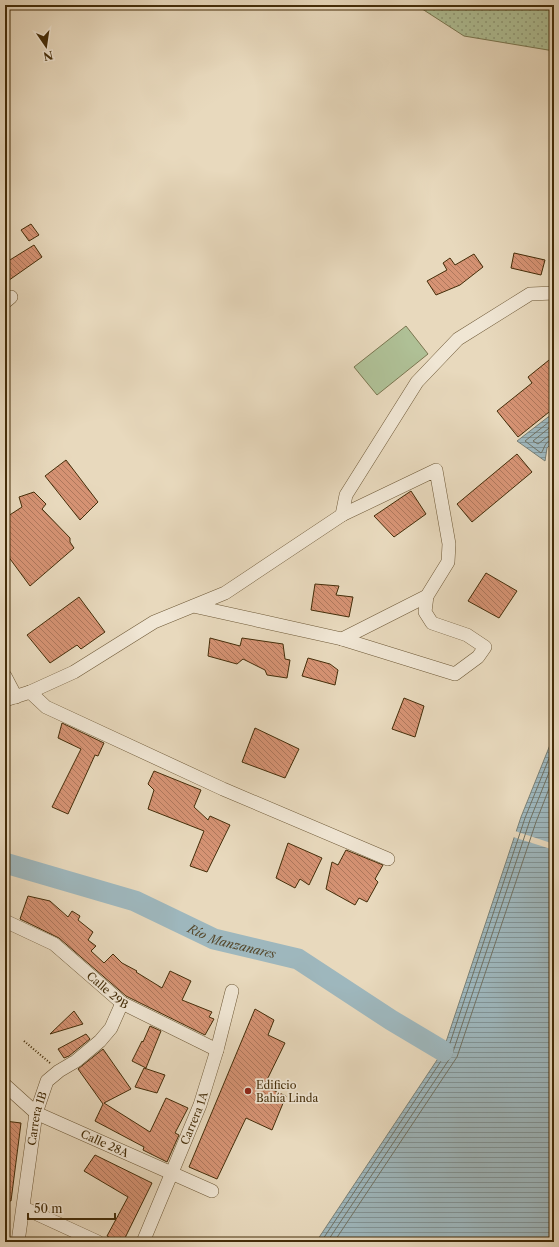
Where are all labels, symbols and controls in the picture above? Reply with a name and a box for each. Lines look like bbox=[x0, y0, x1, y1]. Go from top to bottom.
north arrow bbox=[26, 26, 66, 66]
text: N bbox=[42, 48, 54, 64]
water label: Río Manzanares bbox=[185, 920, 278, 961]
street label: Calle 29B bbox=[84, 969, 131, 1012]
place label: Edificio Bahía Linda bbox=[256, 1078, 318, 1105]
marker: Edificio Bahía Linda bbox=[243, 1086, 253, 1096]
street label: Carrera 1B bbox=[25, 1089, 50, 1146]
street label: Carrera 1A bbox=[177, 1089, 211, 1147]
street label: Calle 28A bbox=[79, 1127, 132, 1161]
scale bar bbox=[28, 1195, 115, 1221]
text: 50 m bbox=[34, 1201, 63, 1216]

